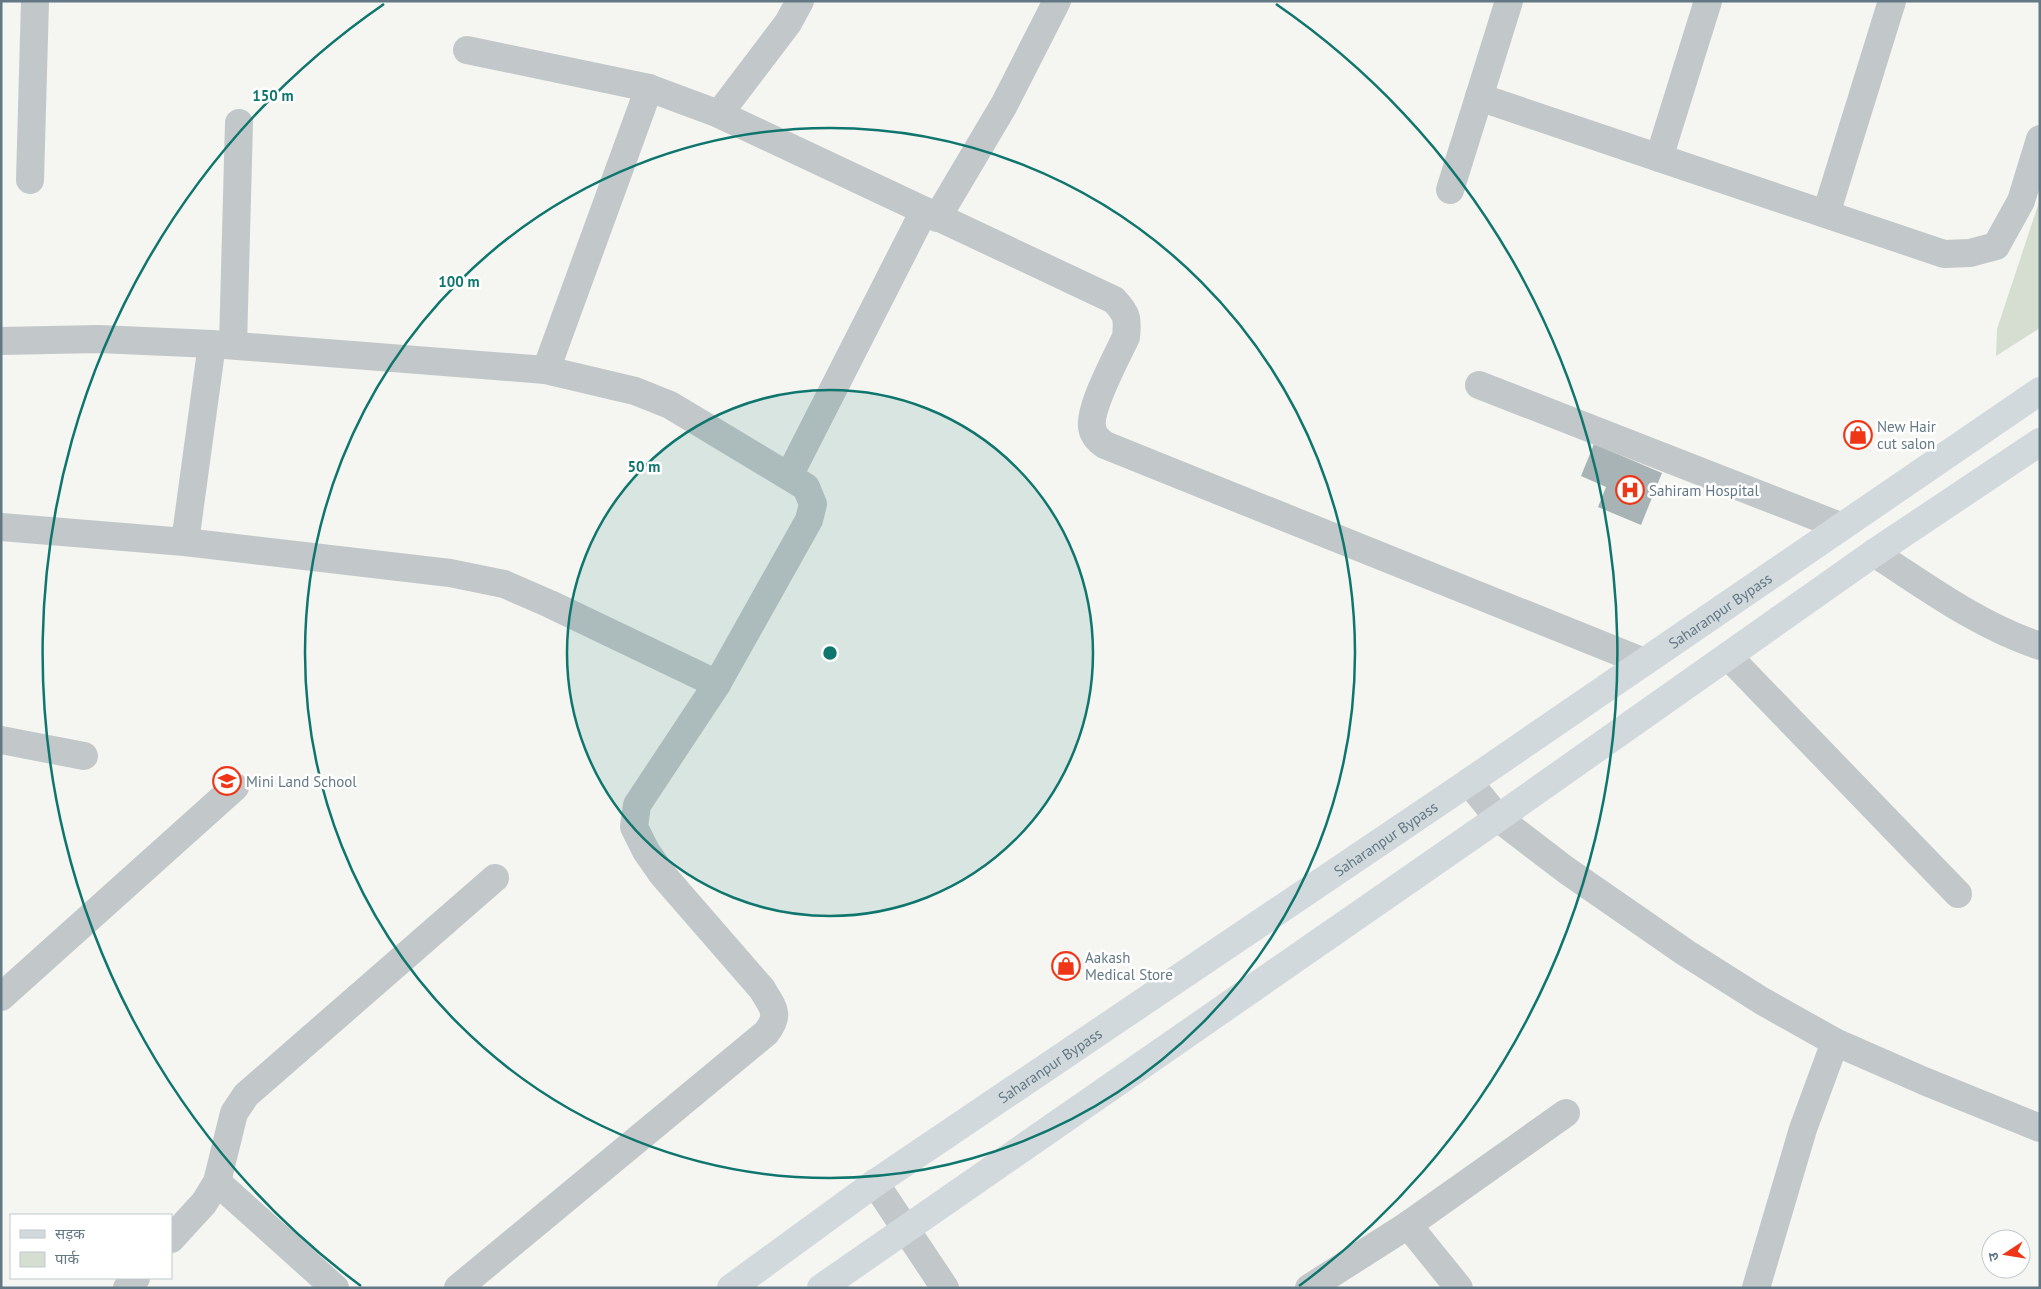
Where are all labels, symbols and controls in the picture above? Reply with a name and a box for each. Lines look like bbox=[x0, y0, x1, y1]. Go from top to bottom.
text: 150 m bbox=[252, 86, 294, 105]
text: 100 m bbox=[438, 272, 480, 291]
place label: New Hair cut salon bbox=[1877, 417, 1936, 453]
shop icon: New Hair cut salon bbox=[1843, 420, 1873, 450]
text: 50 m bbox=[628, 457, 660, 476]
hospital icon: Sahiram Hospital bbox=[1615, 475, 1645, 505]
place label: Sahiram Hospital bbox=[1649, 481, 1759, 500]
street label: Saharanpur Bypass bbox=[1665, 568, 1775, 652]
centre of rings bbox=[821, 644, 839, 662]
school or university icon: Mini Land School bbox=[212, 766, 242, 796]
place label: Mini Land School bbox=[246, 772, 357, 791]
street label: Saharanpur Bypass bbox=[1330, 797, 1441, 880]
place label: Aakash Medical Store bbox=[1085, 948, 1173, 984]
shop icon: Aakash Medical Store bbox=[1051, 951, 1081, 981]
street label: Saharanpur Bypass bbox=[994, 1023, 1105, 1107]
legend bbox=[10, 1214, 172, 1279]
text: सड़क bbox=[55, 1224, 85, 1243]
north arrow bbox=[1981, 1229, 2031, 1279]
text: पार्क bbox=[55, 1249, 79, 1268]
text: उ bbox=[1983, 1250, 2003, 1263]

